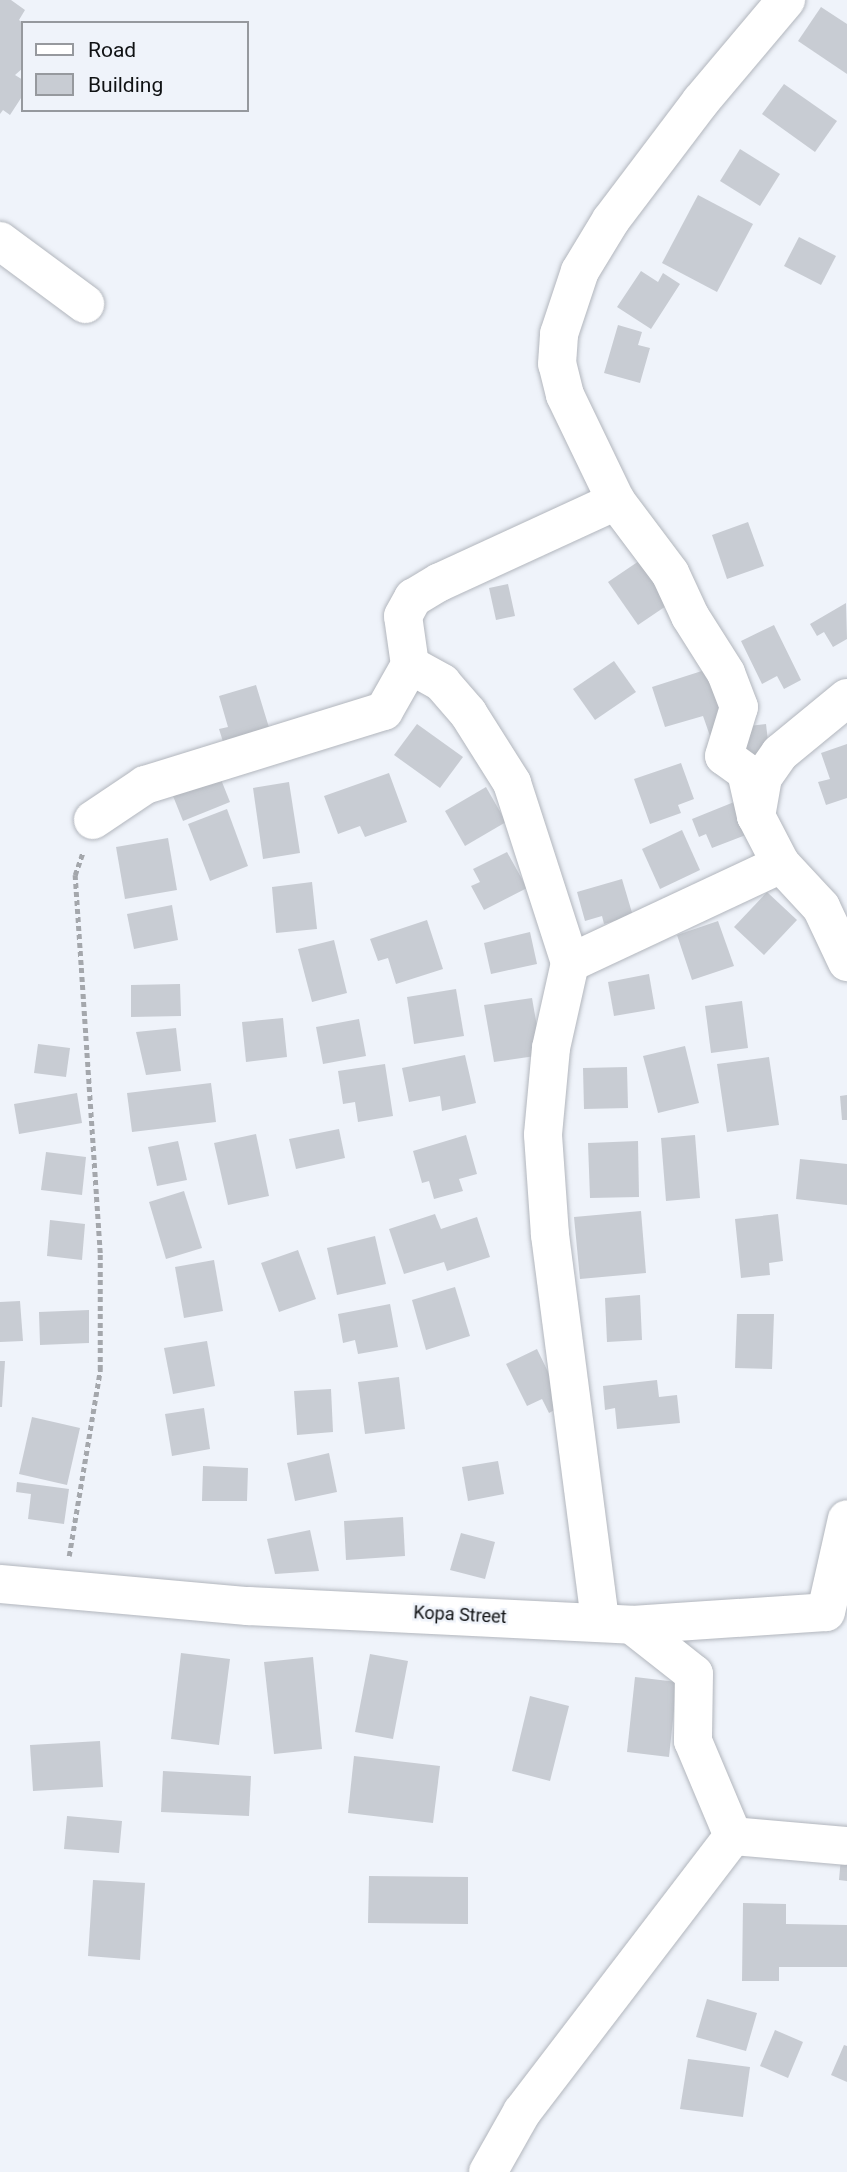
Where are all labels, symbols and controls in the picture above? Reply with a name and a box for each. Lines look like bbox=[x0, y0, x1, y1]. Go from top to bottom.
legend bbox=[21, 21, 248, 112]
text: Road bbox=[88, 38, 136, 62]
text: Building bbox=[88, 73, 163, 97]
street label: Kopa Street bbox=[413, 1602, 507, 1628]

